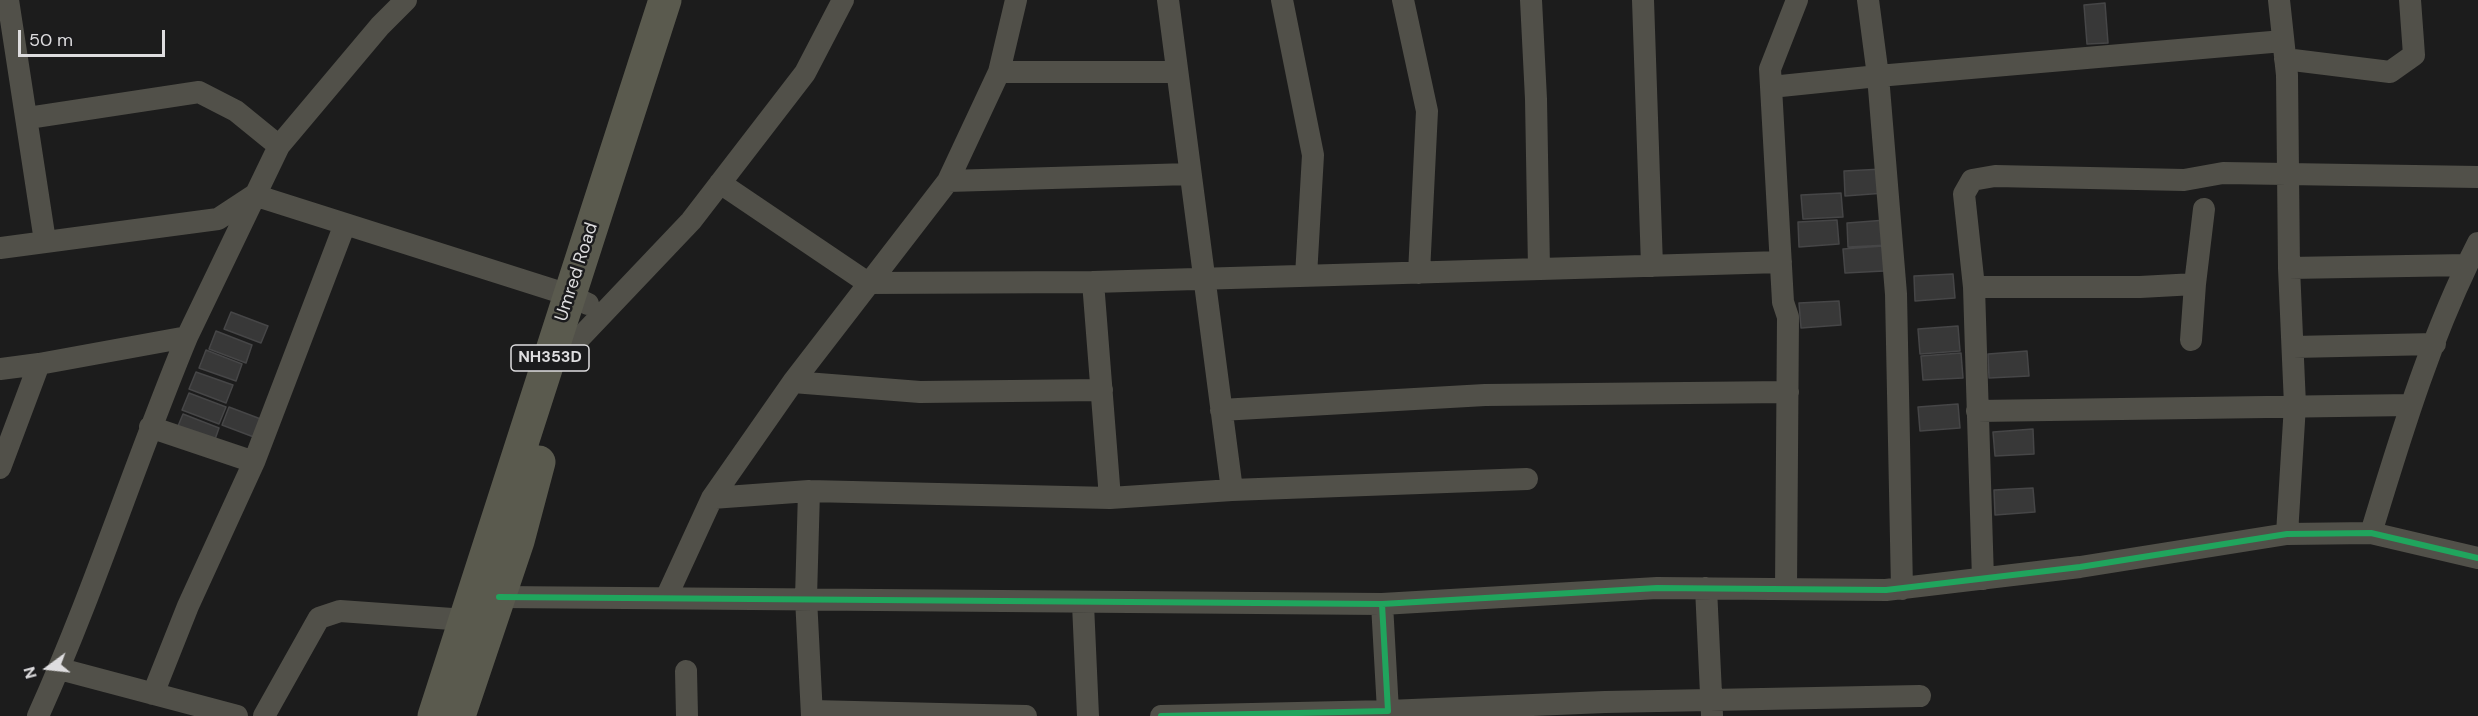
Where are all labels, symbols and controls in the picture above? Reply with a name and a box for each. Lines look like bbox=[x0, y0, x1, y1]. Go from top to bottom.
scale bar bbox=[21, 18, 168, 56]
text: 50 m bbox=[29, 28, 73, 52]
street label: Umred Road bbox=[551, 220, 603, 324]
road number: NH353D bbox=[511, 345, 589, 371]
north arrow bbox=[18, 638, 78, 698]
text: N bbox=[18, 664, 42, 681]

